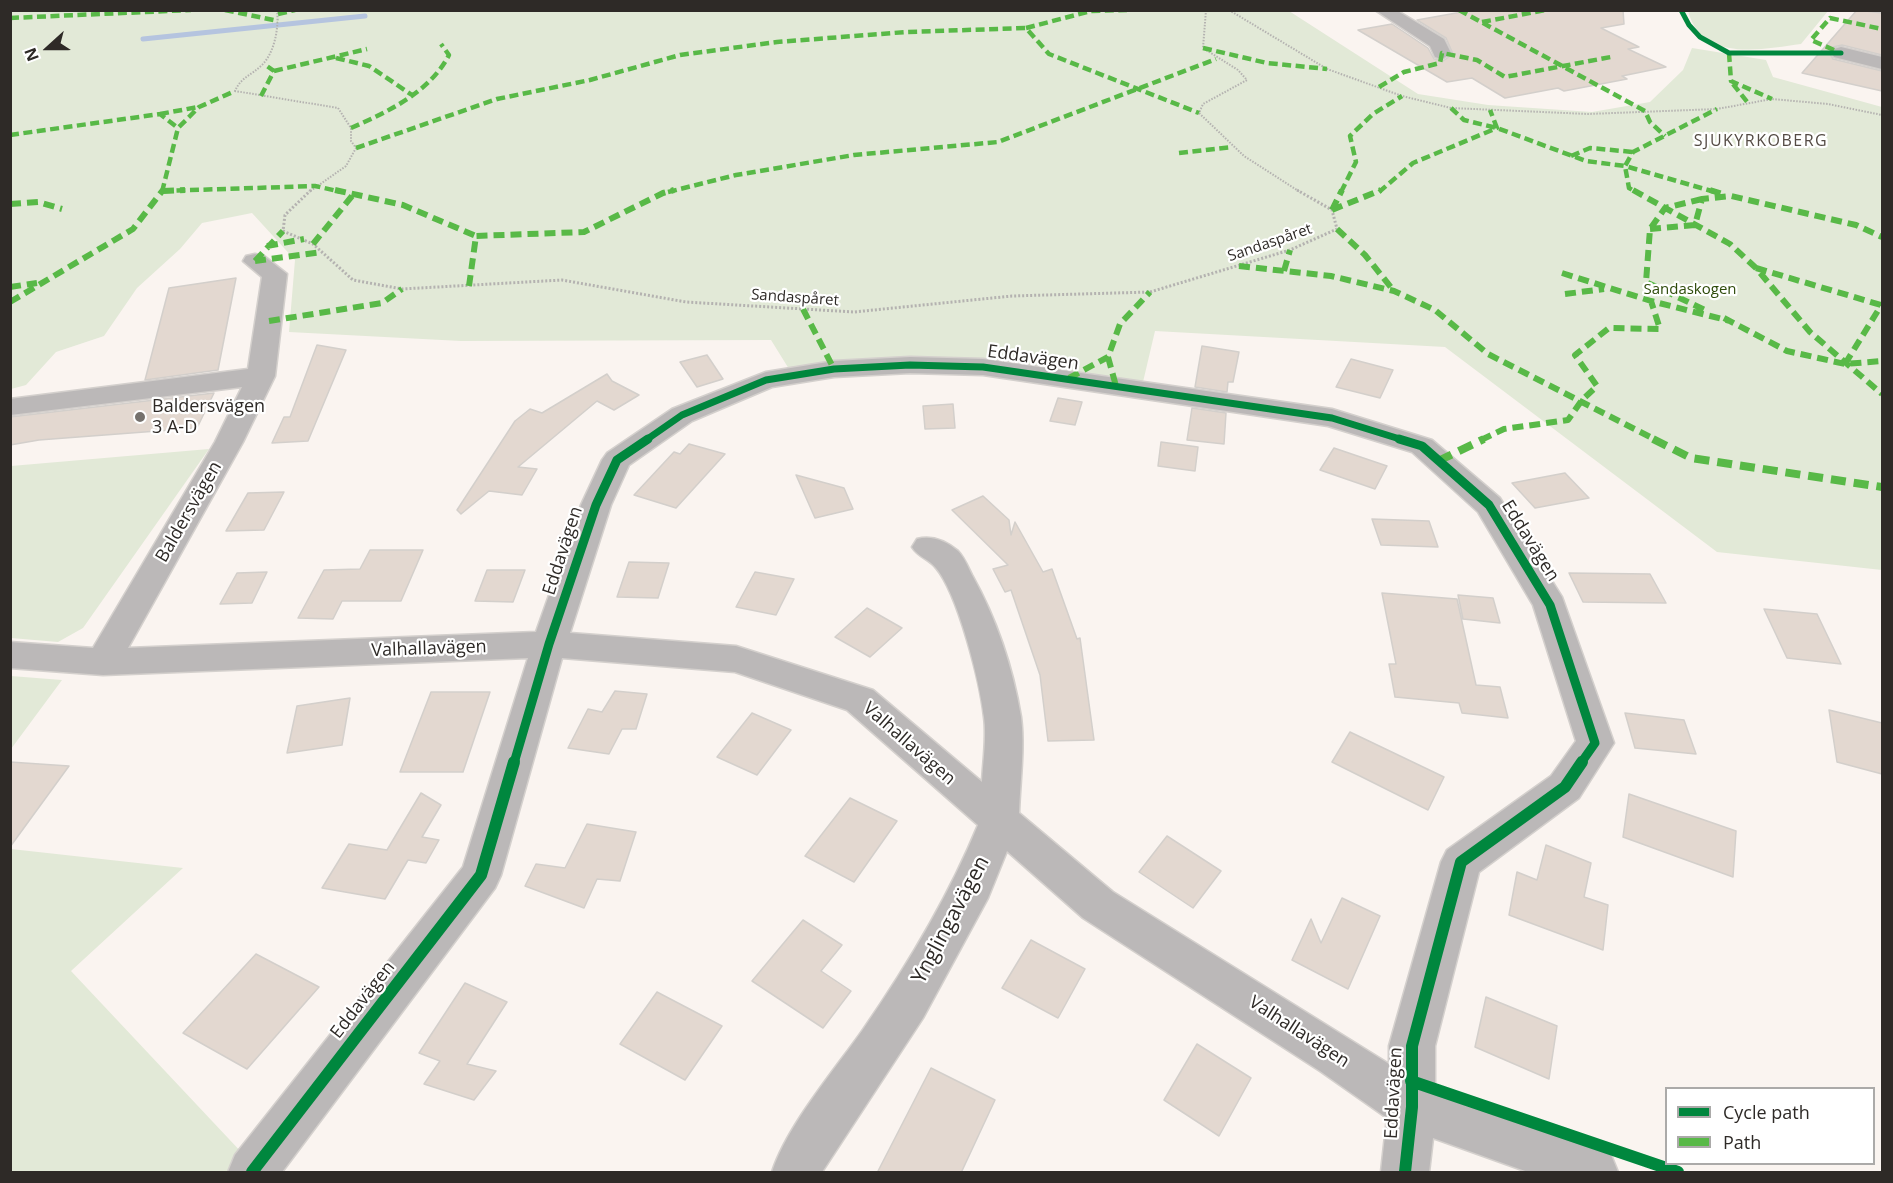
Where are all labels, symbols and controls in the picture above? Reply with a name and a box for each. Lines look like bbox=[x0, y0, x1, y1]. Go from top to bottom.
north arrow bbox=[18, 18, 78, 78]
text: N bbox=[19, 44, 44, 64]
district label: SJUKYRKOBERG bbox=[1694, 131, 1828, 151]
street label: Sandaspåret bbox=[1226, 220, 1314, 266]
park label: Sandaskogen bbox=[1643, 281, 1737, 299]
street label: Sandaspåret bbox=[751, 286, 839, 310]
street label: Eddavägen bbox=[986, 341, 1080, 375]
place label: Baldersvägen 3 A-D bbox=[152, 396, 265, 438]
marker: Baldersvägen 3 A-D bbox=[133, 410, 147, 424]
street label: Baldersvägen bbox=[151, 458, 227, 566]
street label: Eddavägen bbox=[1496, 496, 1564, 586]
street label: Eddavägen bbox=[539, 504, 587, 598]
street label: Valhallavägen bbox=[371, 636, 487, 662]
street label: Valhallavägen bbox=[858, 698, 960, 790]
street label: Ynglingavägen bbox=[907, 852, 995, 988]
street label: Eddavägen bbox=[326, 957, 400, 1043]
street label: Valhallavägen bbox=[1245, 992, 1353, 1072]
street label: Eddavägen bbox=[1381, 1047, 1407, 1139]
legend bbox=[1665, 1087, 1875, 1165]
text: Cycle path bbox=[1723, 1100, 1810, 1124]
text: Path bbox=[1723, 1130, 1761, 1154]

